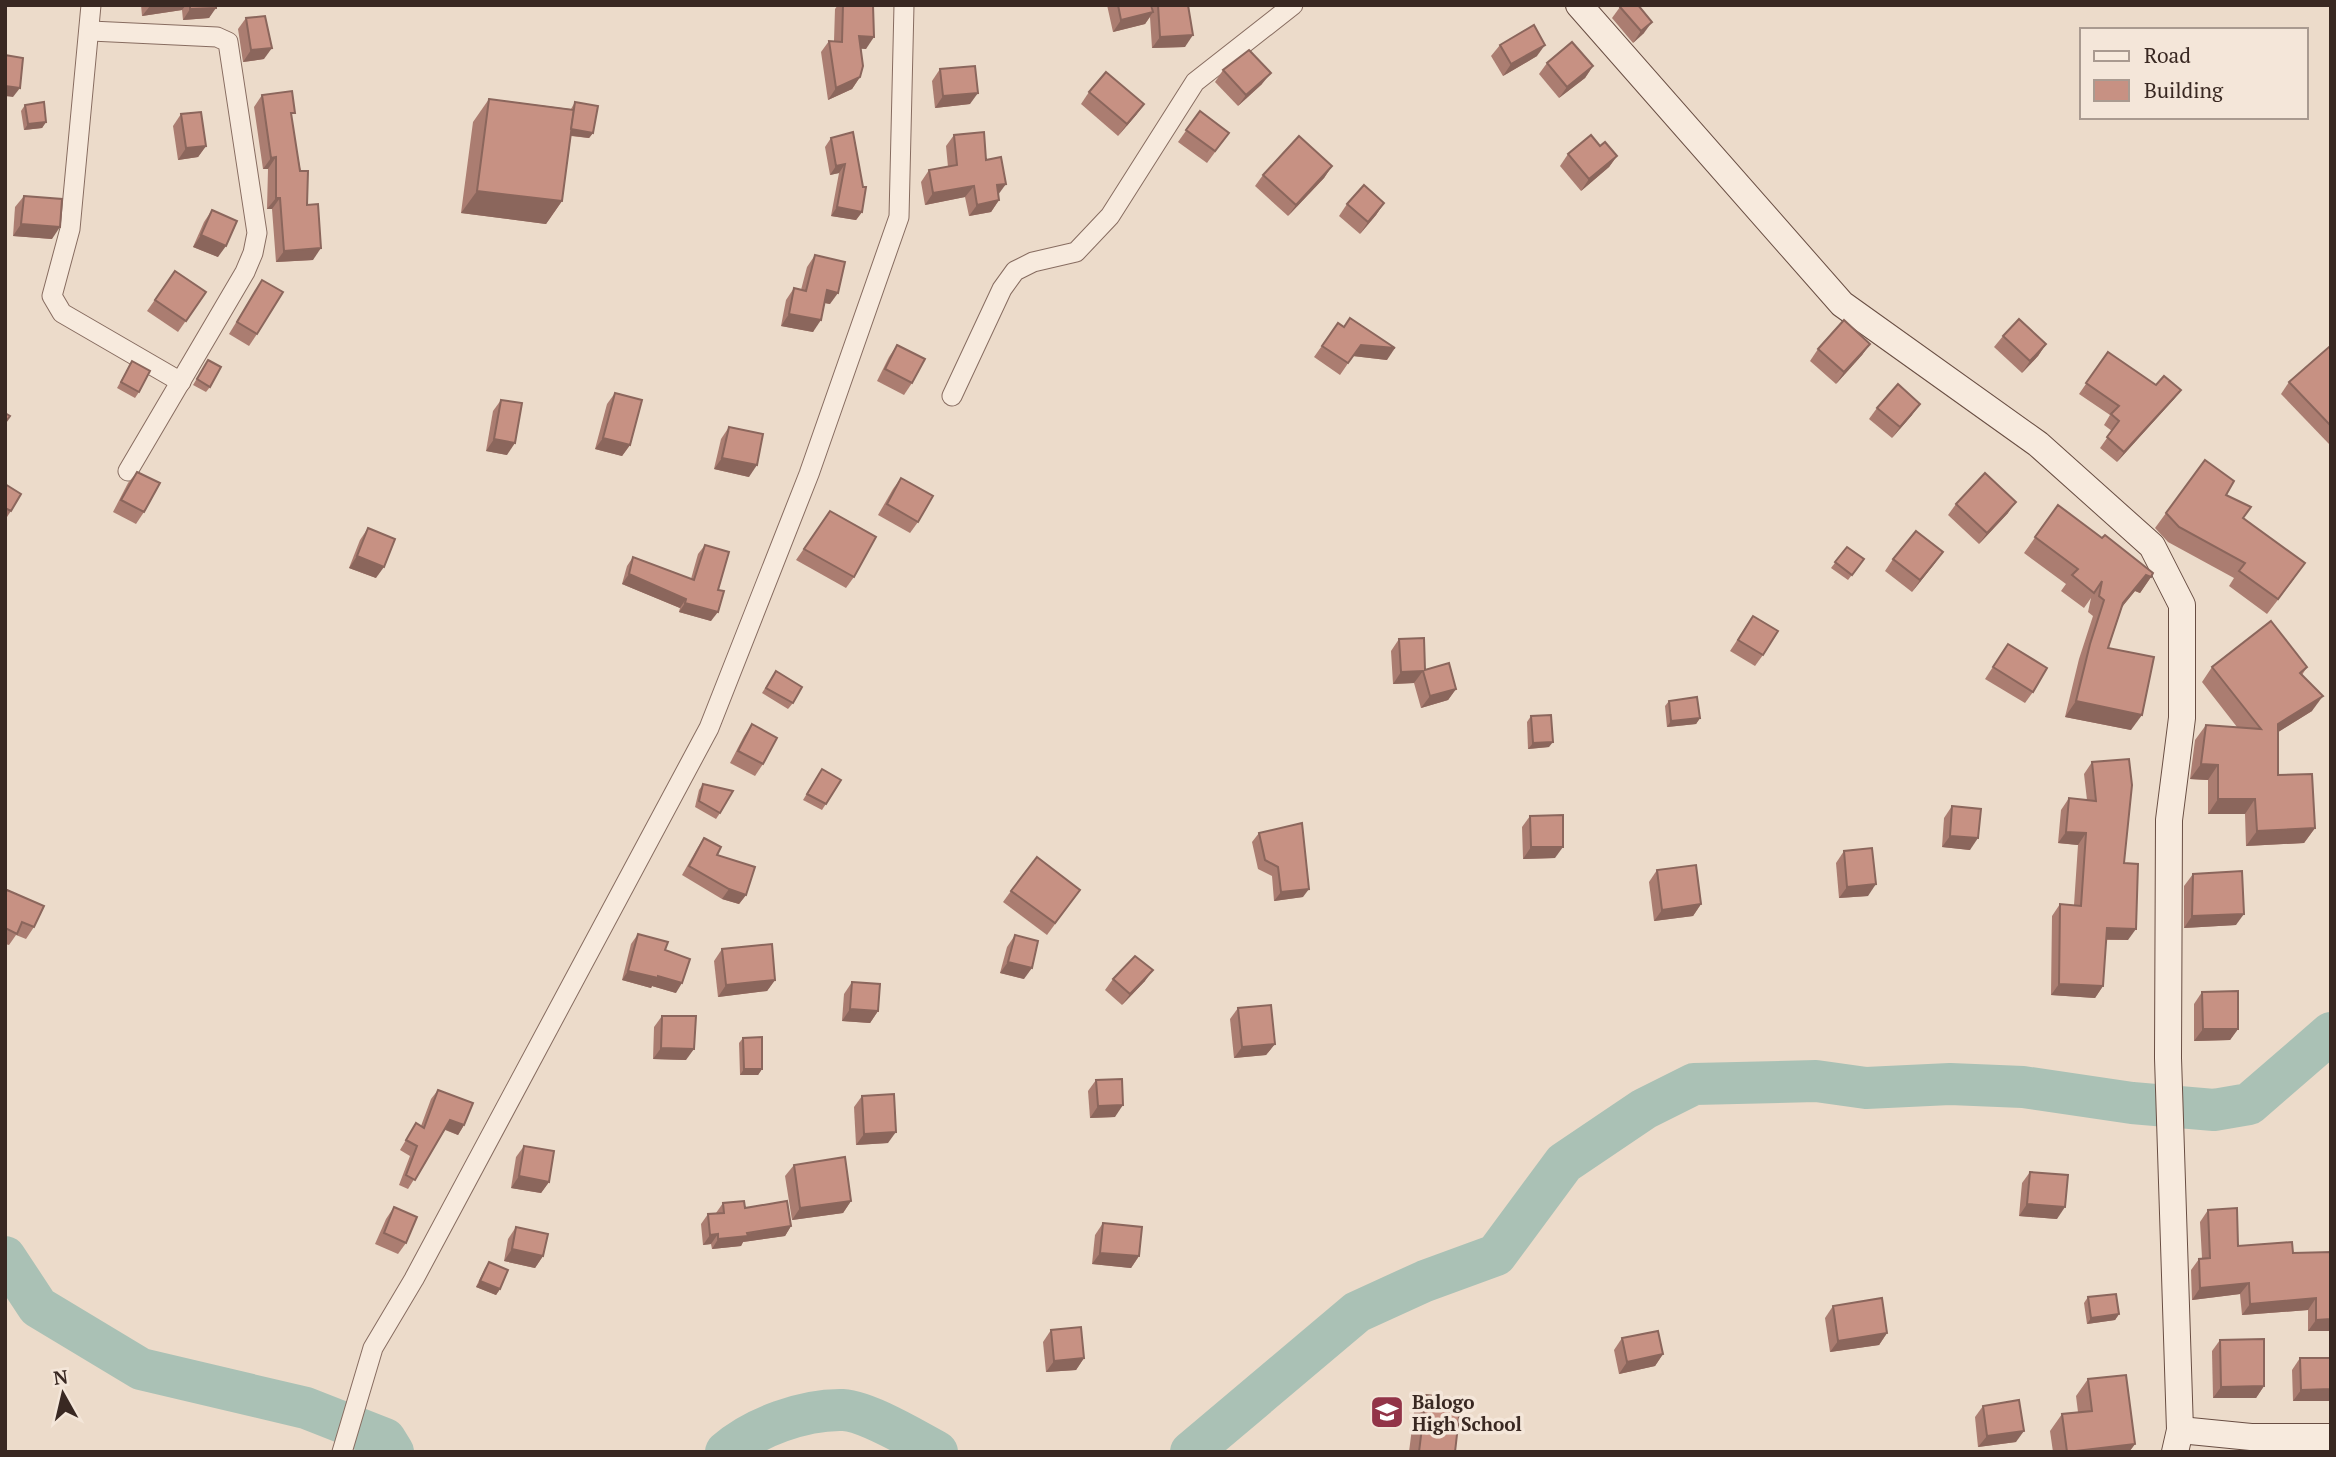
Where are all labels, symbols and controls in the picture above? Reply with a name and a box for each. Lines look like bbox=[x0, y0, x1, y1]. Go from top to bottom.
legend bbox=[2080, 28, 2308, 119]
text: Road bbox=[2144, 41, 2191, 69]
text: Building bbox=[2144, 76, 2224, 104]
north arrow bbox=[28, 1359, 98, 1429]
text: N bbox=[52, 1363, 70, 1390]
place label: Balogo High School bbox=[1412, 1389, 1522, 1436]
school or university icon: Balogo High School bbox=[1368, 1393, 1406, 1431]

